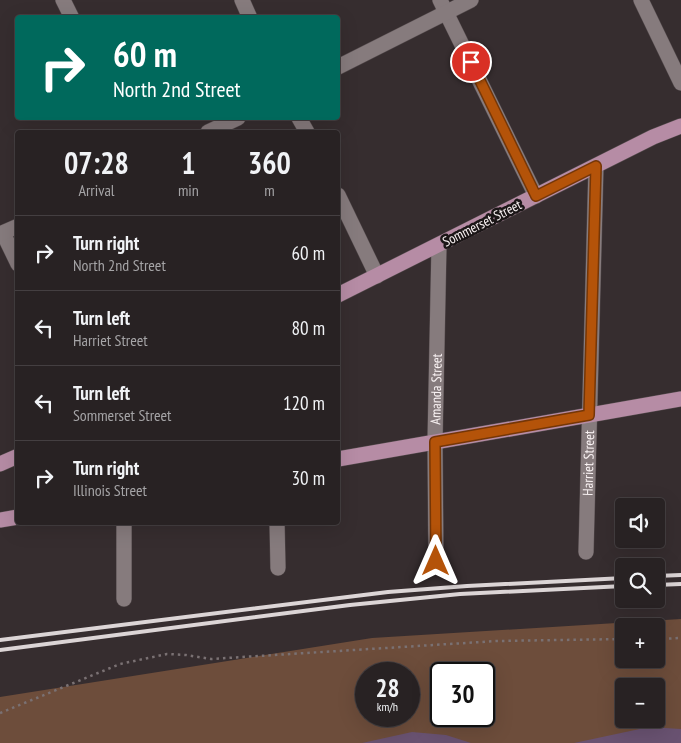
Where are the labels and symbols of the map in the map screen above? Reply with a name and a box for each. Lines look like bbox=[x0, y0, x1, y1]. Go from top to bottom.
pin bbox=[450, 41, 492, 83]
street label: Sommerset Street bbox=[440, 195, 525, 251]
street label: Amanda Street bbox=[426, 353, 446, 425]
street label: Harriet Street bbox=[578, 430, 598, 496]
position arrow bbox=[409, 534, 461, 586]
speed limit sign: 30 bbox=[430, 662, 495, 727]

